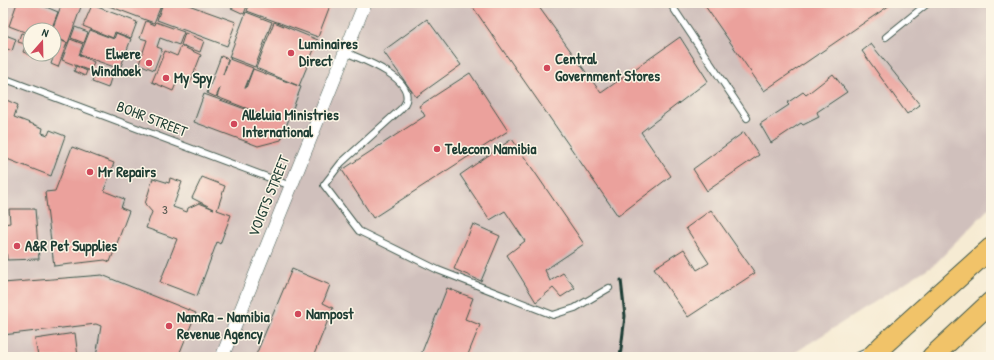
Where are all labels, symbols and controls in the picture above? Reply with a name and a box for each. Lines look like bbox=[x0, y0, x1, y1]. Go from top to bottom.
north arrow bbox=[22, 22, 62, 62]
text: N bbox=[40, 25, 51, 40]
place label: Luminaires Direct bbox=[299, 33, 358, 71]
place label: Elwere Windhoek bbox=[91, 43, 142, 81]
marker: Luminaires Direct bbox=[286, 48, 296, 58]
place label: Central Government Stores bbox=[555, 48, 660, 86]
marker: Elwere Windhoek bbox=[144, 58, 154, 68]
marker: Central Government Stores bbox=[542, 63, 552, 73]
place label: My Spy bbox=[174, 67, 213, 89]
marker: My Spy bbox=[161, 73, 171, 83]
street label: BOHR STREET bbox=[114, 95, 191, 142]
place label: Alleluia Ministries International bbox=[242, 104, 339, 142]
marker: Alleluia Ministries International bbox=[229, 119, 239, 129]
place label: Telecom Namibia bbox=[444, 138, 536, 159]
marker: Telecom Namibia bbox=[432, 144, 442, 154]
street label: VOIGTS STREET bbox=[243, 151, 295, 240]
place label: Mr Repairs bbox=[98, 161, 156, 183]
marker: Mr Repairs bbox=[85, 167, 95, 177]
house number: 3 bbox=[162, 200, 168, 218]
place label: A&R Pet Supplies bbox=[25, 235, 117, 257]
marker: A&R Pet Supplies bbox=[12, 241, 22, 251]
place label: Nampost bbox=[306, 303, 354, 325]
place label: NamRa - Namibia Revenue Agency bbox=[177, 306, 270, 345]
marker: Nampost bbox=[293, 309, 303, 319]
marker: NamRa - Namibia Revenue Agency bbox=[164, 321, 174, 331]

